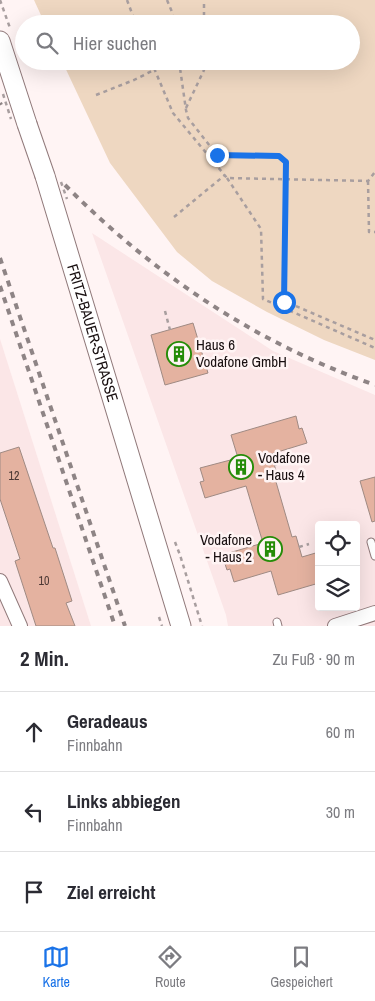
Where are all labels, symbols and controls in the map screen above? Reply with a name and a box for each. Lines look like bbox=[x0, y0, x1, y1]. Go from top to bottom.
search box bbox=[15, 15, 360, 70]
icon: search bbox=[33, 29, 61, 57]
text: Hier suchen bbox=[73, 30, 157, 56]
route end bbox=[206, 144, 229, 167]
street label: FRITZ-BAUER-STRASSE bbox=[62, 261, 124, 404]
route start bbox=[273, 291, 296, 314]
place label: Haus 6 Vodafone GmbH bbox=[196, 334, 287, 372]
building icon: Haus 6 Vodafone GmbH bbox=[166, 341, 192, 367]
place label: Vodafone - Haus 4 bbox=[258, 447, 310, 485]
building icon: Vodafone - Haus 4 bbox=[228, 454, 254, 480]
house number: 12 bbox=[9, 468, 19, 484]
map controls bbox=[315, 521, 360, 611]
button: locate bbox=[315, 521, 360, 566]
place label: Vodafone - Haus 2 bbox=[200, 529, 252, 567]
building icon: Vodafone - Haus 2 bbox=[257, 536, 283, 562]
button: layers bbox=[315, 566, 360, 611]
house number: 10 bbox=[39, 573, 49, 589]
text: 2 Min. bbox=[20, 644, 69, 673]
text: Zu Fuß · 90 m bbox=[273, 648, 355, 670]
text: Geradeaus bbox=[67, 708, 148, 734]
icon: ahead bbox=[20, 718, 48, 746]
text: 60 m bbox=[326, 721, 355, 743]
text: Finnbahn bbox=[67, 734, 122, 756]
text: Links abbiegen bbox=[67, 788, 180, 814]
icon: left bbox=[20, 798, 48, 826]
text: 30 m bbox=[326, 801, 355, 823]
text: Finnbahn bbox=[67, 814, 122, 836]
icon: arrive bbox=[20, 878, 48, 906]
text: Ziel erreicht bbox=[67, 879, 155, 905]
tab: Karte bbox=[42, 943, 70, 991]
tab: Route bbox=[155, 943, 186, 991]
tab: Gespeichert bbox=[270, 943, 333, 991]

